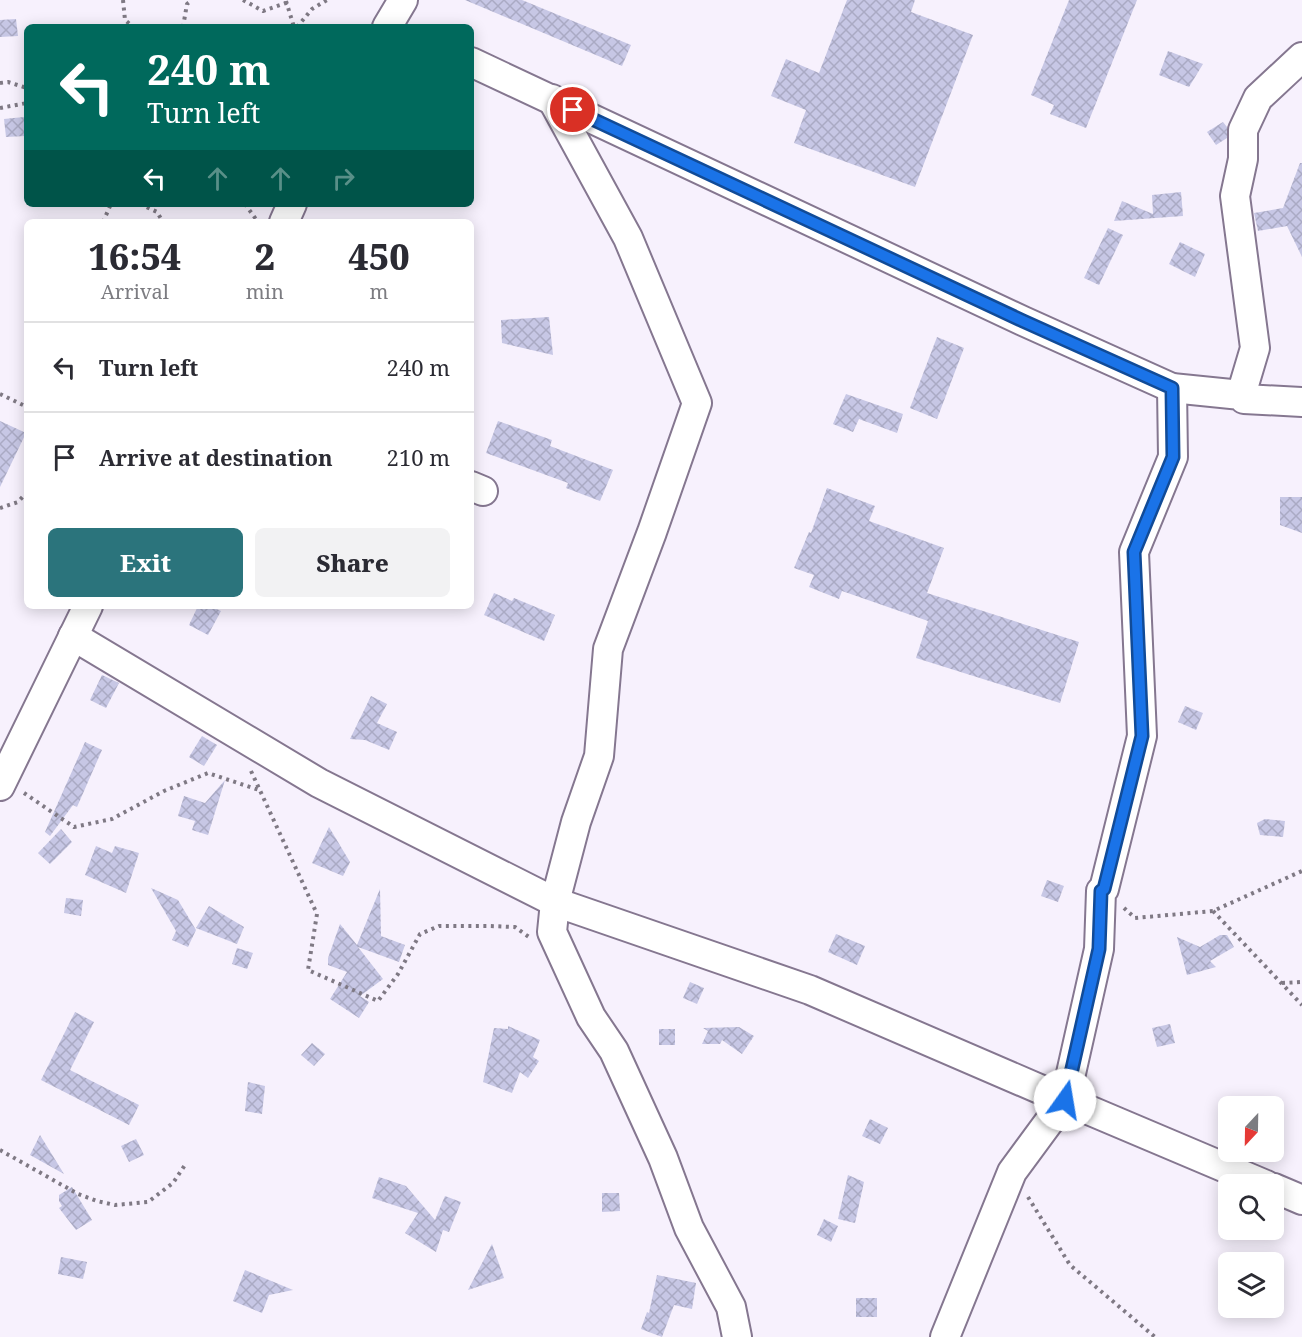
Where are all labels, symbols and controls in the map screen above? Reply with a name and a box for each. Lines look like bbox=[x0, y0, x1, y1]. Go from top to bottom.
text: 240 m bbox=[147, 40, 271, 97]
icon: left bbox=[48, 48, 126, 126]
pin bbox=[547, 84, 598, 135]
icon: arrive bbox=[556, 93, 589, 126]
text: Turn left bbox=[147, 94, 260, 131]
icon: left bbox=[138, 162, 171, 195]
icon: ahead bbox=[201, 162, 234, 195]
icon: ahead bbox=[264, 162, 297, 195]
icon: right bbox=[327, 162, 360, 195]
text: 16:54 bbox=[88, 232, 181, 281]
text: 2 bbox=[255, 232, 275, 281]
text: 450 bbox=[348, 232, 410, 281]
text: Arrival bbox=[101, 278, 169, 305]
text: min bbox=[246, 278, 284, 305]
text: m bbox=[370, 278, 388, 305]
icon: left bbox=[48, 351, 81, 384]
text: Turn left bbox=[99, 352, 198, 382]
text: 240 m bbox=[387, 352, 450, 382]
icon: arrive bbox=[48, 441, 81, 474]
text: Arrive at destination bbox=[99, 442, 333, 472]
text: 210 m bbox=[387, 442, 450, 472]
button: Exit bbox=[48, 528, 243, 597]
button: Share bbox=[255, 528, 450, 597]
position arrow bbox=[1033, 1068, 1097, 1132]
north arrow bbox=[1218, 1096, 1284, 1162]
map controls bbox=[1218, 1096, 1284, 1318]
button: search bbox=[1218, 1174, 1284, 1240]
button: layers bbox=[1218, 1252, 1284, 1318]

